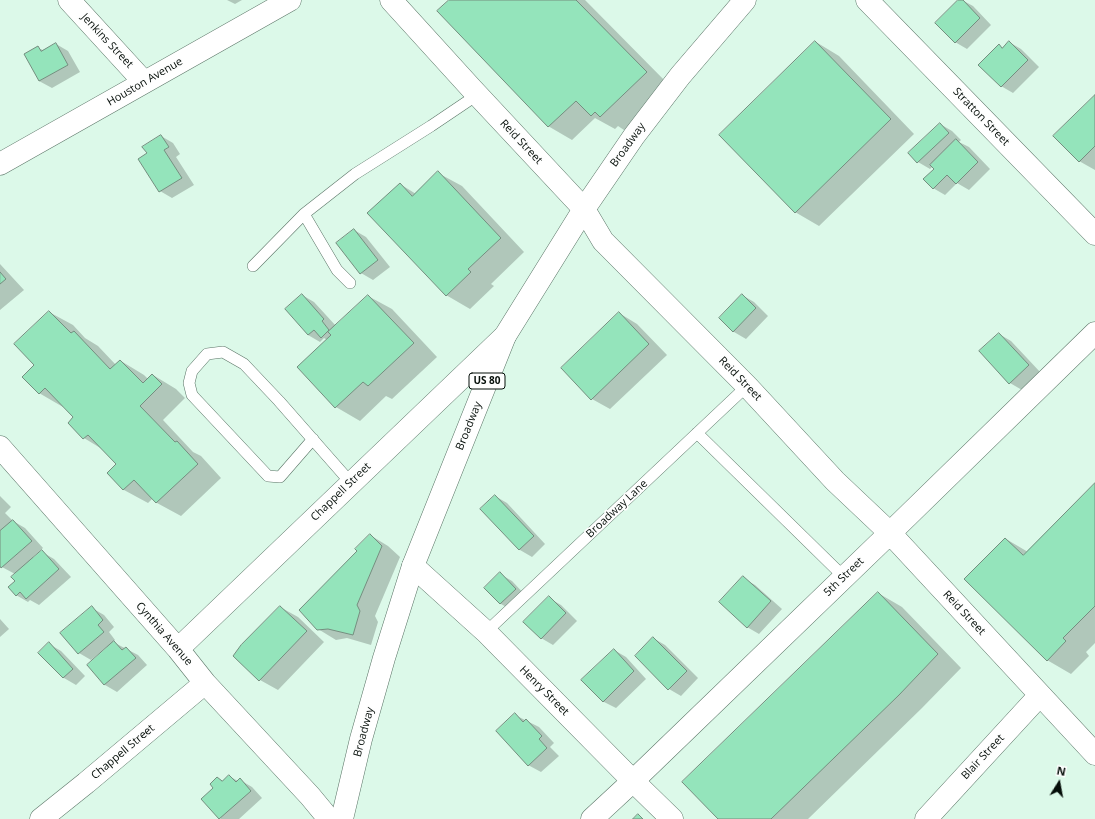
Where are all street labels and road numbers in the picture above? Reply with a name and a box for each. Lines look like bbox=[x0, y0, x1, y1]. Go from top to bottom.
street label: Jenkins Street bbox=[78, 11, 136, 71]
street label: Houston Avenue bbox=[105, 55, 185, 109]
street label: Stratton Street bbox=[950, 85, 1012, 149]
street label: Reid Street bbox=[497, 117, 545, 167]
street label: Broadway bbox=[608, 120, 648, 170]
street label: Reid Street bbox=[716, 354, 764, 404]
road number: US 80 bbox=[469, 373, 505, 389]
street label: Broadway bbox=[453, 400, 485, 452]
street label: Chappell Street bbox=[308, 460, 374, 524]
street label: Broadway Lane bbox=[584, 477, 650, 541]
street label: 5th Street bbox=[821, 555, 867, 599]
street label: Reid Street bbox=[940, 588, 988, 638]
street label: Cynthia Avenue bbox=[133, 600, 195, 668]
street label: Henry Street bbox=[516, 663, 572, 719]
street label: Broadway bbox=[351, 706, 377, 758]
street label: Chappell Street bbox=[89, 722, 157, 782]
street label: Blair Street bbox=[959, 732, 1007, 782]

